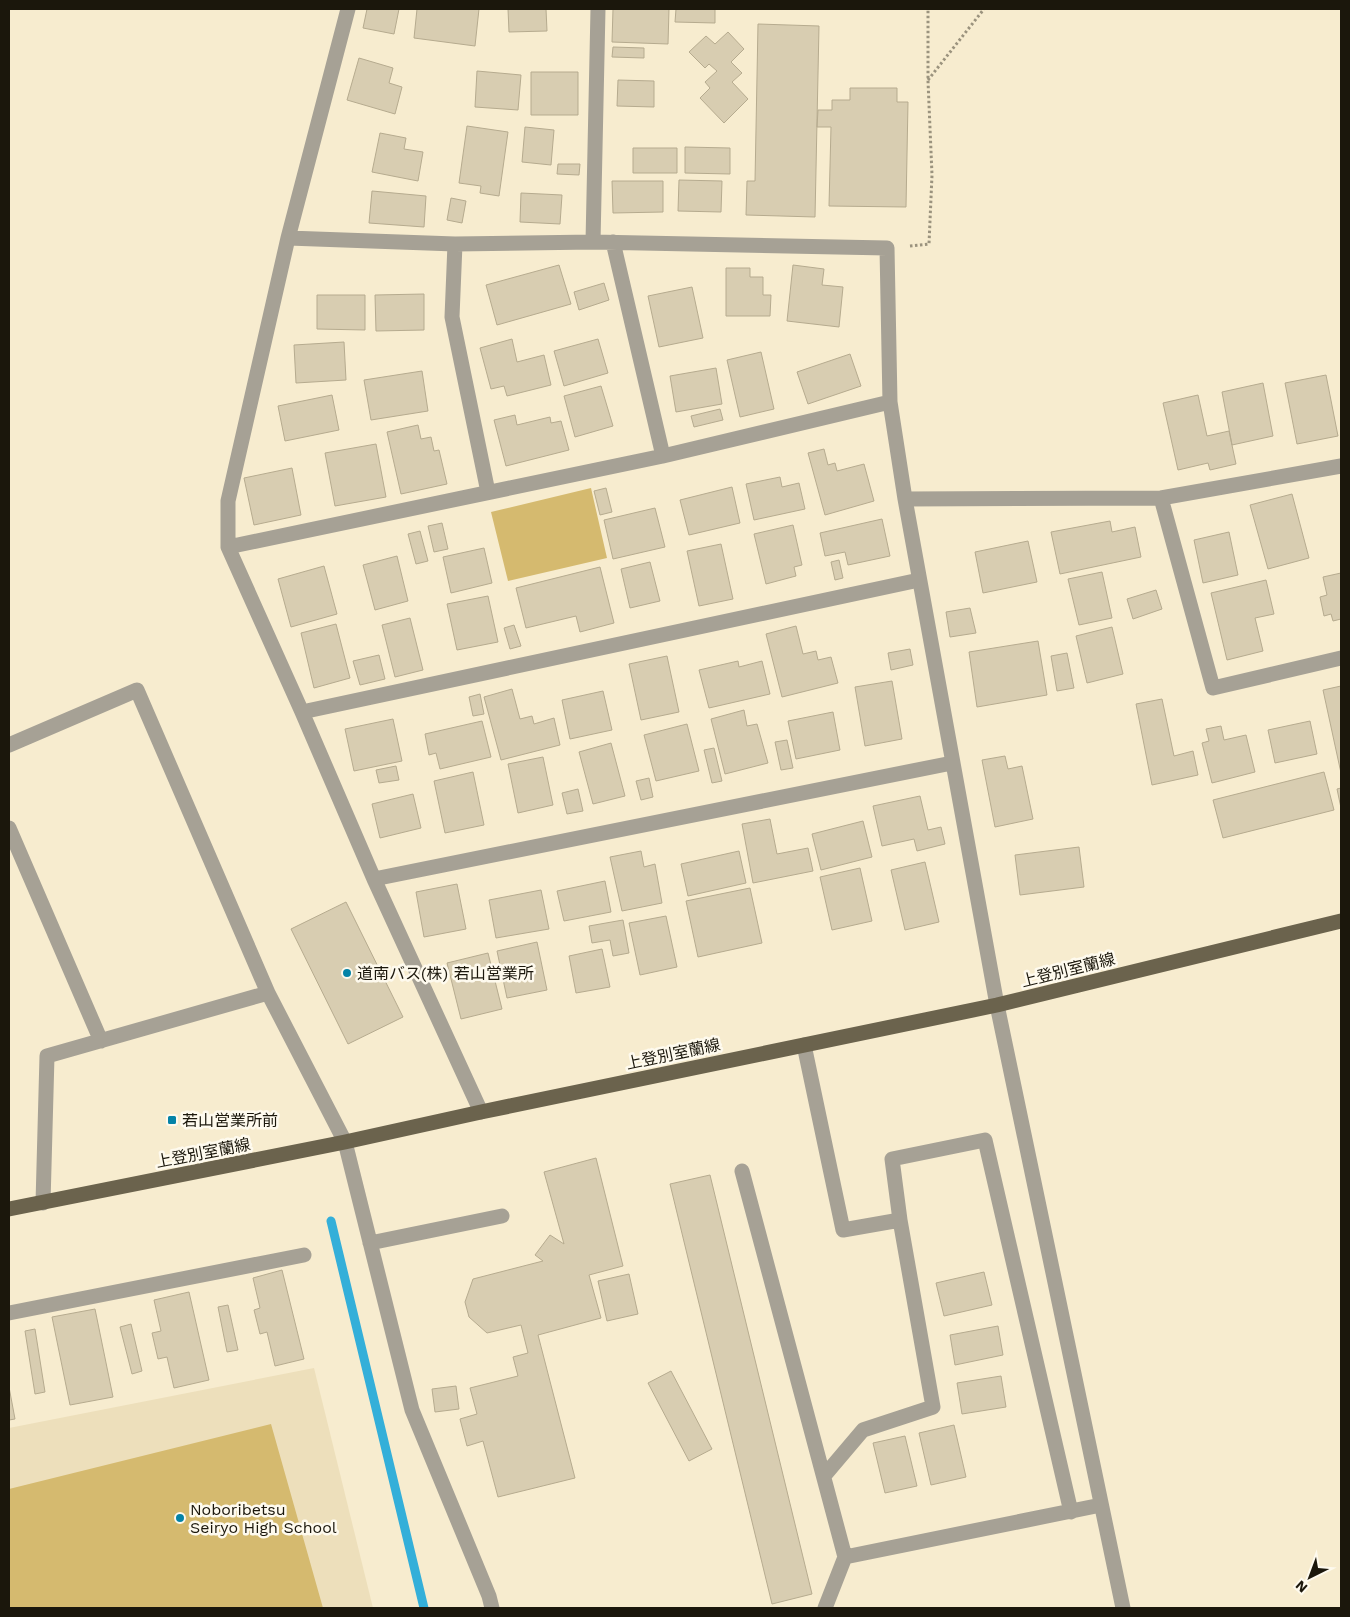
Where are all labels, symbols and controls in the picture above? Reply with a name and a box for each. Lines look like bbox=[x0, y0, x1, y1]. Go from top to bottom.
street label: 上登別室蘭線 bbox=[1019, 949, 1117, 991]
place label: 道南バス(株) 若山営業所 bbox=[357, 964, 534, 983]
marker: 道南バス(株) 若山営業所 bbox=[341, 967, 353, 979]
street label: 上登別室蘭線 bbox=[624, 1035, 722, 1073]
place label: 若山営業所前 bbox=[182, 1111, 278, 1130]
marker: 若山営業所前 bbox=[166, 1114, 178, 1126]
street label: 上登別室蘭線 bbox=[154, 1135, 252, 1171]
place label: Noboribetsu Seiryo High School bbox=[190, 1500, 337, 1537]
marker: Noboribetsu Seiryo High School bbox=[174, 1512, 186, 1524]
north arrow bbox=[1285, 1552, 1335, 1602]
text: N bbox=[1292, 1577, 1311, 1596]

